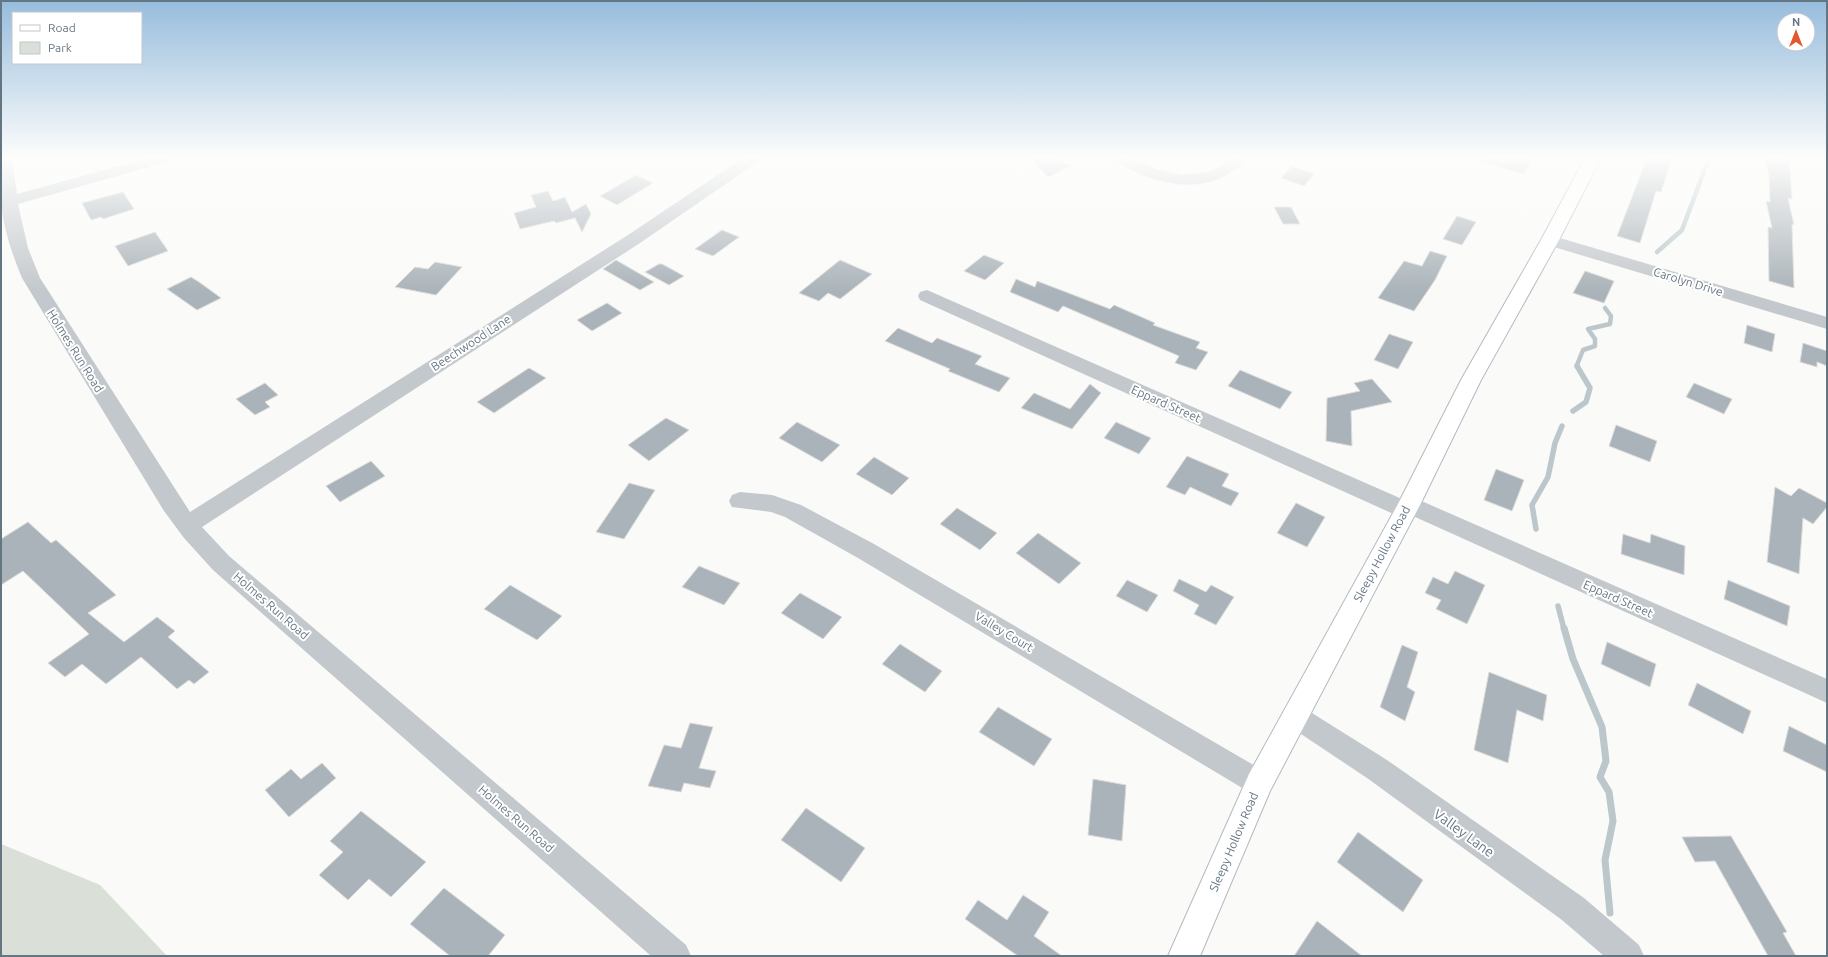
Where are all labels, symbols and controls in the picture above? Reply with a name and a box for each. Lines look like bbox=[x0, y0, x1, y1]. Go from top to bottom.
legend bbox=[12, 12, 142, 64]
north arrow bbox=[1776, 12, 1816, 52]
text: N bbox=[1792, 16, 1800, 28]
text: Road bbox=[48, 21, 76, 34]
text: Park bbox=[48, 41, 72, 54]
street label: Carolyn Drive bbox=[1652, 265, 1724, 298]
street label: Holmes Run Road bbox=[45, 307, 106, 394]
street label: Beechwood Lane bbox=[429, 312, 513, 373]
street label: Eppard Street bbox=[1129, 382, 1203, 425]
street label: Sleepy Hollow Road bbox=[1351, 504, 1412, 604]
street label: Holmes Run Road bbox=[231, 570, 311, 642]
street label: Eppard Street bbox=[1581, 577, 1655, 620]
street label: Valley Court bbox=[973, 609, 1036, 654]
street label: Holmes Run Road bbox=[476, 783, 556, 855]
street label: Sleepy Hollow Road bbox=[1207, 790, 1260, 893]
street label: Valley Lane bbox=[1431, 806, 1497, 860]

